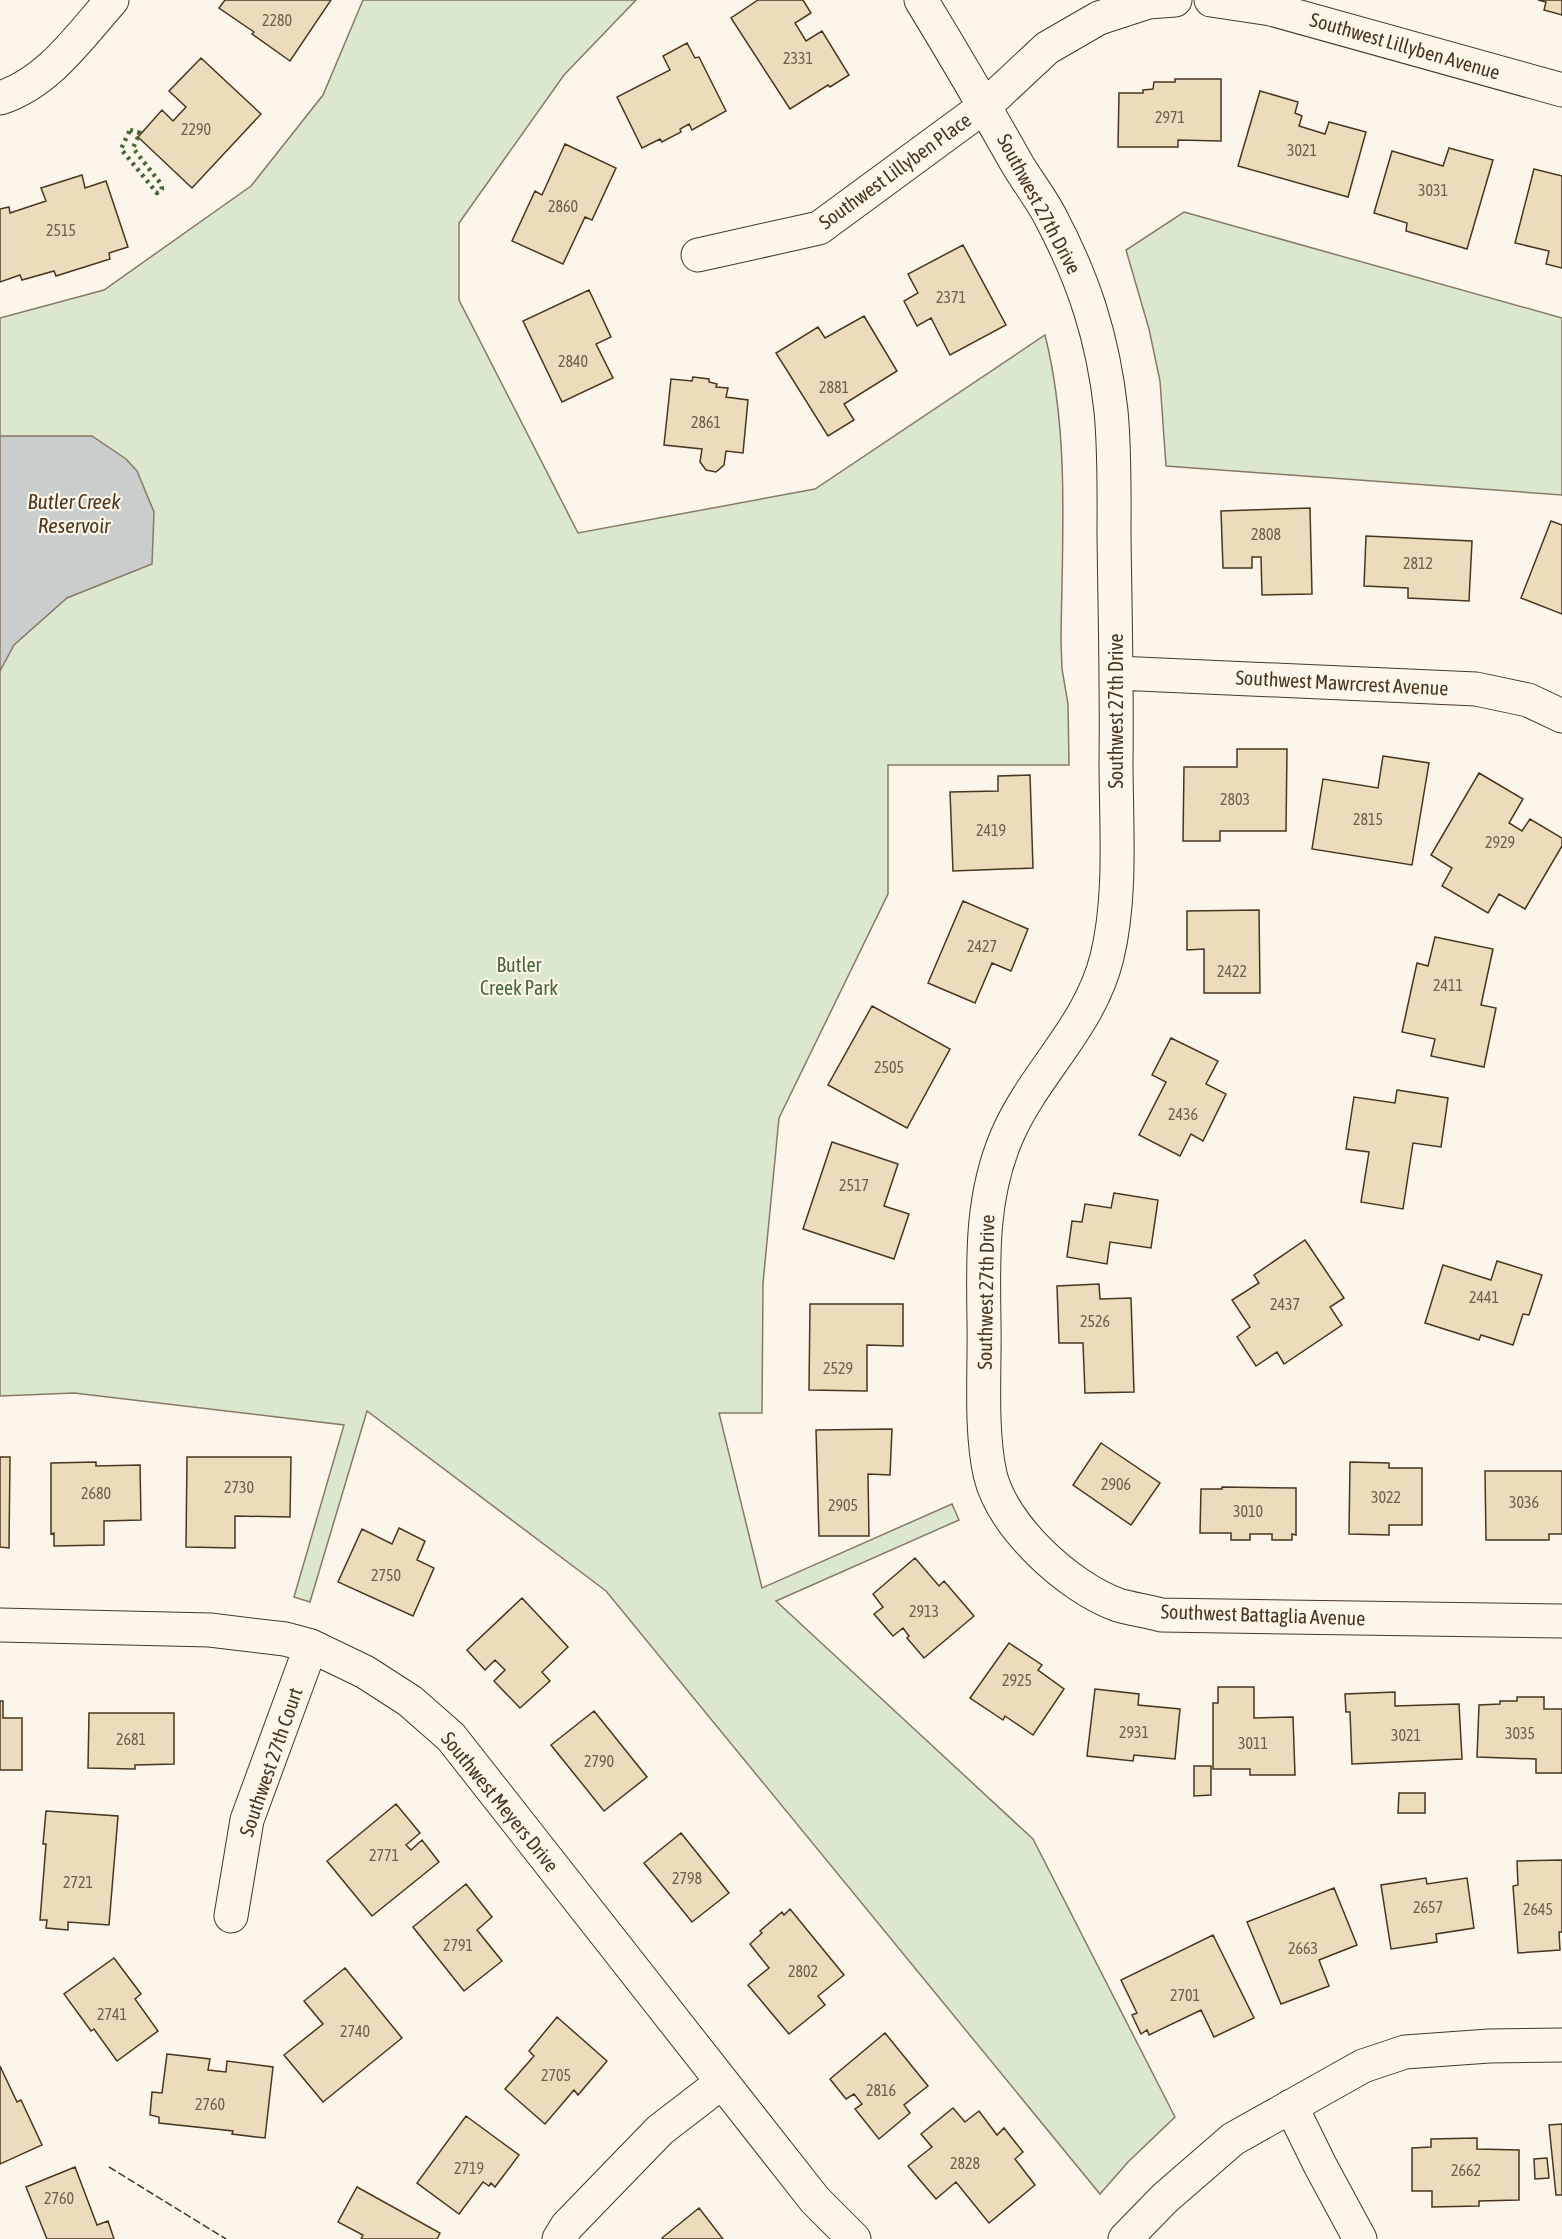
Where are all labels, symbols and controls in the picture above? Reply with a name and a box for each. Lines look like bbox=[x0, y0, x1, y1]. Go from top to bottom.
street label: Southwest Lillyben Avenue bbox=[1307, 7, 1503, 84]
house number: 2280 bbox=[262, 11, 292, 29]
house number: 2331 bbox=[783, 49, 813, 67]
street label: Southwest Lillyben Place bbox=[814, 108, 975, 233]
house number: 2971 bbox=[1155, 108, 1185, 126]
house number: 2290 bbox=[181, 120, 211, 138]
street label: Southwest 27th Drive bbox=[993, 130, 1086, 278]
house number: 3021 bbox=[1287, 141, 1317, 159]
house number: 3031 bbox=[1418, 181, 1448, 199]
house number: 2860 bbox=[548, 197, 578, 215]
house number: 2515 bbox=[46, 221, 76, 239]
house number: 2371 bbox=[936, 288, 966, 306]
house number: 2840 bbox=[558, 352, 588, 370]
house number: 2881 bbox=[819, 378, 849, 396]
house number: 2861 bbox=[691, 413, 721, 431]
water label: Butler Creek Reservoir bbox=[28, 489, 121, 537]
house number: 2808 bbox=[1251, 525, 1281, 543]
house number: 2812 bbox=[1403, 554, 1433, 572]
street label: Southwest 27th Drive bbox=[1104, 633, 1127, 789]
street label: Southwest Mawrcrest Avenue bbox=[1235, 665, 1449, 700]
house number: 2803 bbox=[1220, 790, 1250, 808]
house number: 2815 bbox=[1353, 810, 1383, 828]
house number: 2419 bbox=[976, 821, 1006, 839]
house number: 2929 bbox=[1485, 833, 1515, 851]
house number: 2427 bbox=[967, 937, 997, 955]
park label: Butler Creek Park bbox=[480, 953, 558, 999]
house number: 2422 bbox=[1217, 962, 1247, 980]
house number: 2411 bbox=[1433, 976, 1463, 994]
house number: 2505 bbox=[874, 1058, 904, 1076]
house number: 2436 bbox=[1168, 1105, 1198, 1123]
house number: 2517 bbox=[839, 1176, 869, 1194]
street label: Southwest 27th Drive bbox=[973, 1214, 998, 1370]
house number: 2441 bbox=[1469, 1288, 1499, 1306]
house number: 2437 bbox=[1270, 1295, 1300, 1313]
house number: 2526 bbox=[1080, 1312, 1110, 1330]
house number: 2529 bbox=[823, 1359, 853, 1377]
house number: 2906 bbox=[1101, 1475, 1131, 1493]
house number: 2730 bbox=[224, 1478, 254, 1496]
house number: 2680 bbox=[81, 1484, 111, 1502]
house number: 3022 bbox=[1371, 1488, 1401, 1506]
house number: 3036 bbox=[1509, 1493, 1539, 1511]
house number: 2905 bbox=[828, 1496, 858, 1514]
house number: 3010 bbox=[1233, 1502, 1263, 1520]
house number: 2750 bbox=[371, 1566, 401, 1584]
street label: Southwest Battaglia Avenue bbox=[1160, 1599, 1366, 1630]
house number: 2913 bbox=[909, 1602, 939, 1620]
house number: 2925 bbox=[1002, 1671, 1032, 1689]
street label: Southwest 27th Court bbox=[234, 1684, 307, 1839]
house number: 2931 bbox=[1119, 1723, 1149, 1741]
house number: 3035 bbox=[1505, 1724, 1535, 1742]
house number: 3021 bbox=[1391, 1726, 1421, 1744]
street label: Southwest Meyers Drive bbox=[437, 1727, 564, 1876]
house number: 2681 bbox=[116, 1730, 146, 1748]
house number: 3011 bbox=[1238, 1734, 1268, 1752]
house number: 2790 bbox=[584, 1752, 614, 1770]
house number: 2771 bbox=[369, 1846, 399, 1864]
house number: 2798 bbox=[672, 1869, 702, 1887]
house number: 2721 bbox=[63, 1873, 93, 1891]
house number: 2657 bbox=[1413, 1898, 1443, 1916]
house number: 2645 bbox=[1523, 1900, 1553, 1918]
house number: 2791 bbox=[443, 1936, 473, 1954]
house number: 2663 bbox=[1288, 1939, 1318, 1957]
house number: 2802 bbox=[788, 1962, 818, 1980]
house number: 2701 bbox=[1170, 1986, 1200, 2004]
house number: 2741 bbox=[97, 2005, 127, 2023]
house number: 2740 bbox=[340, 2022, 370, 2040]
house number: 2705 bbox=[541, 2066, 571, 2084]
house number: 2816 bbox=[866, 2081, 896, 2099]
house number: 2760 bbox=[195, 2095, 225, 2113]
house number: 2828 bbox=[950, 2154, 980, 2172]
house number: 2719 bbox=[454, 2159, 484, 2177]
house number: 2662 bbox=[1451, 2161, 1481, 2179]
house number: 2760 bbox=[44, 2189, 74, 2207]

